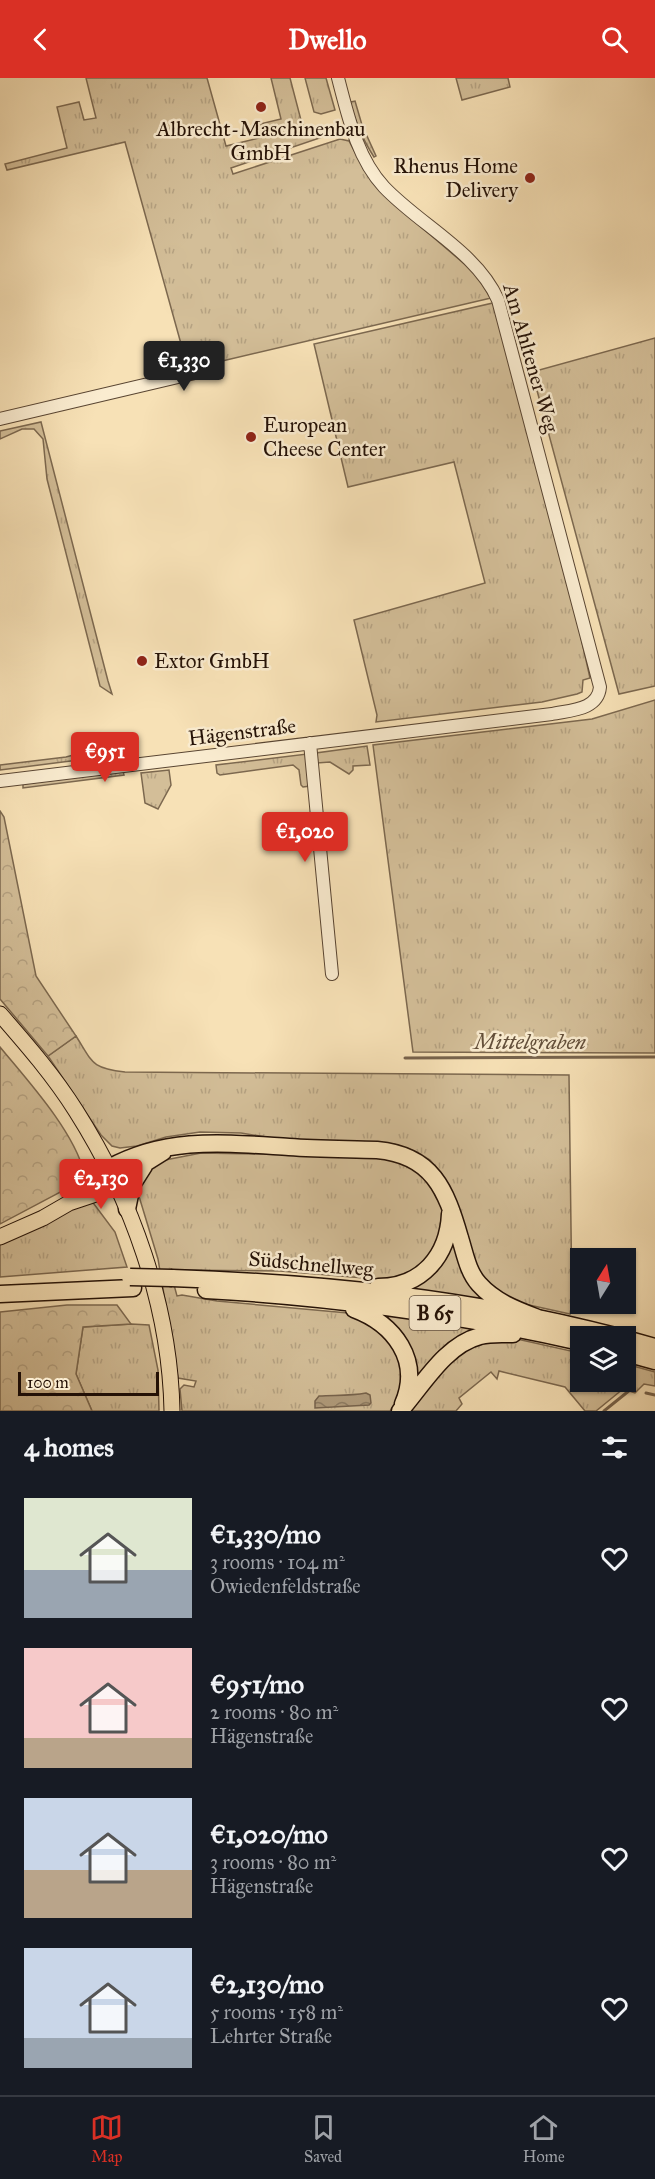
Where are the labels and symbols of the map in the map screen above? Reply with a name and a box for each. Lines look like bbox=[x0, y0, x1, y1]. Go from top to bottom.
marker: Albrecht-Maschinenbau GmbH bbox=[254, 100, 268, 114]
place label: Albrecht-Maschinenbau GmbH bbox=[155, 116, 366, 166]
place label: Rhenus Home Delivery bbox=[393, 153, 519, 203]
marker: Rhenus Home Delivery bbox=[523, 171, 537, 185]
street label: Am Ahltener Weg bbox=[497, 279, 565, 436]
pin: €1,330 bbox=[135, 341, 233, 392]
place label: European Cheese Center bbox=[263, 412, 386, 462]
marker: European Cheese Center bbox=[244, 430, 258, 444]
place label: Extor GmbH bbox=[154, 648, 270, 674]
marker: Extor GmbH bbox=[135, 654, 149, 668]
street label: Hägenstraße bbox=[187, 712, 298, 752]
pin: €951 bbox=[69, 732, 141, 783]
pin: €1,020 bbox=[256, 812, 354, 863]
water label: Mittelgraben bbox=[472, 1028, 587, 1055]
pin: €2,130 bbox=[52, 1159, 150, 1210]
street label: Südschnellweg bbox=[247, 1246, 375, 1282]
north arrow bbox=[570, 1248, 636, 1314]
road number: B 65 bbox=[410, 1296, 460, 1330]
scale bar bbox=[18, 1369, 159, 1396]

